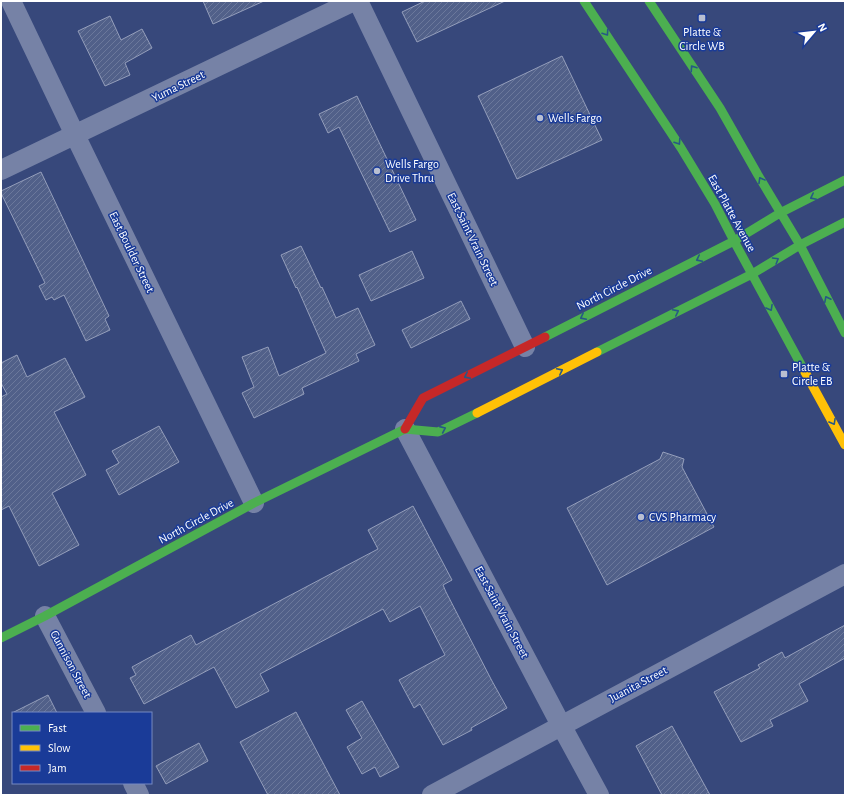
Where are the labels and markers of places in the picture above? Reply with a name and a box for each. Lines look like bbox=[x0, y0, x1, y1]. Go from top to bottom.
marker: Platte & Circle WB bbox=[697, 13, 707, 23]
place label: Platte & Circle WB bbox=[679, 26, 725, 52]
place label: Wells Fargo bbox=[548, 112, 602, 124]
marker: Wells Fargo bbox=[535, 113, 545, 123]
place label: Wells Fargo Drive Thru bbox=[385, 158, 439, 184]
marker: Wells Fargo Drive Thru bbox=[372, 166, 382, 176]
place label: Platte & Circle EB bbox=[792, 361, 832, 387]
marker: Platte & Circle EB bbox=[779, 369, 789, 379]
place label: CVS Pharmacy bbox=[649, 511, 716, 524]
marker: CVS Pharmacy bbox=[636, 512, 646, 522]

